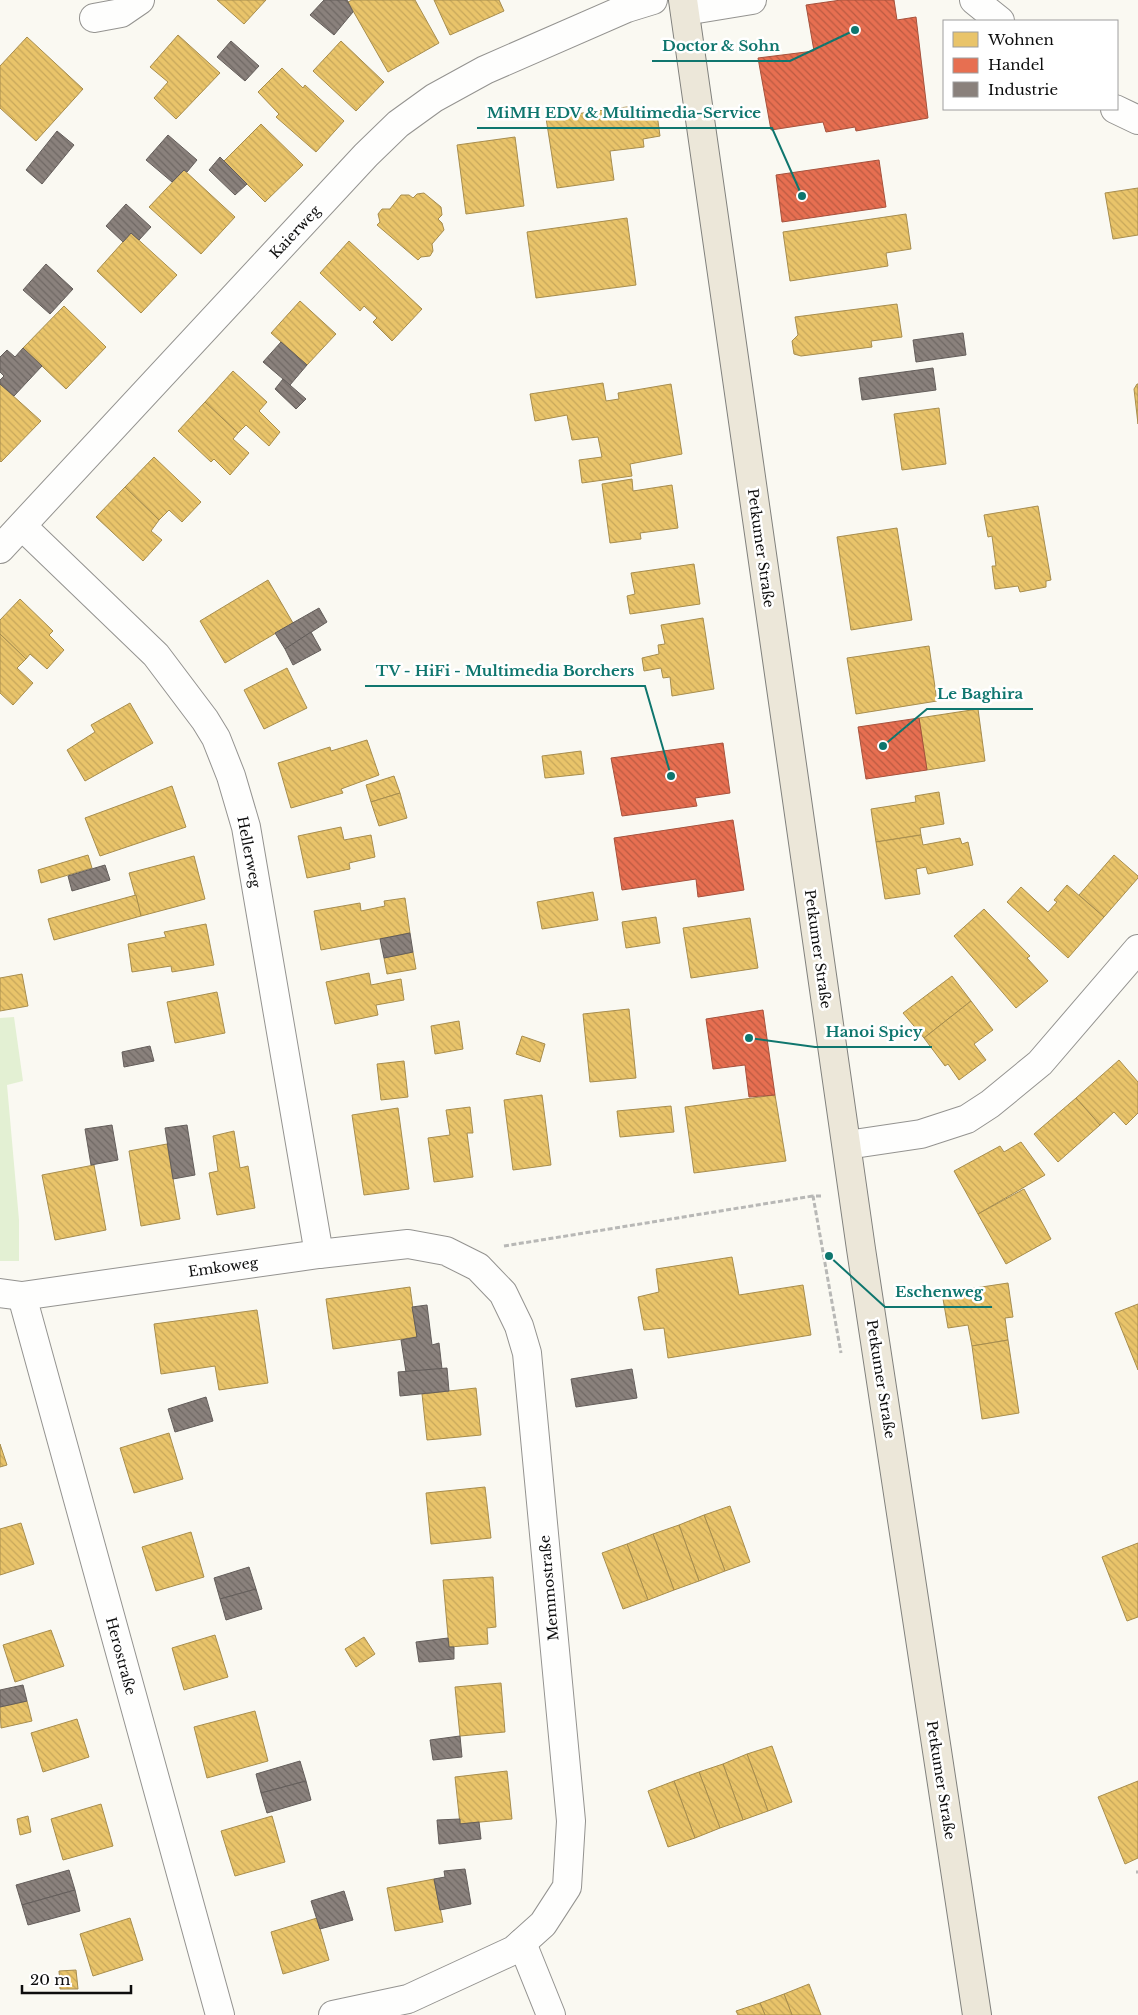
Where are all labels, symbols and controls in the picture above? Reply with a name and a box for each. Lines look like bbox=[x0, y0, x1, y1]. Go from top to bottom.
legend bbox=[943, 20, 1118, 110]
text: Wohnen bbox=[987, 30, 1054, 49]
callout: Doctor & Sohn bbox=[652, 31, 790, 61]
text: Doctor & Sohn bbox=[662, 36, 780, 55]
text: Handel bbox=[988, 55, 1044, 74]
text: Industrie bbox=[988, 80, 1058, 99]
callout: MiMH EDV & Multimedia-Service bbox=[477, 98, 772, 128]
text: MiMH EDV & Multimedia-Service bbox=[487, 103, 761, 122]
street label: Kaierweg bbox=[266, 201, 325, 262]
street label: Petkumer Straße bbox=[744, 487, 778, 609]
callout: TV - HiFi - Multimedia Borchers bbox=[365, 656, 645, 686]
text: TV - HiFi - Multimedia Borchers bbox=[376, 661, 634, 680]
callout: Le Baghira bbox=[927, 679, 1033, 709]
text: Le Baghira bbox=[937, 684, 1023, 703]
street label: Hellerweg bbox=[233, 815, 265, 890]
street label: Petkumer Straße bbox=[801, 888, 835, 1010]
callout: Hanoi Spicy bbox=[815, 1017, 932, 1047]
text: Hanoi Spicy bbox=[826, 1022, 923, 1041]
street label: Emkoweg bbox=[187, 1253, 260, 1281]
callout: Eschenweg bbox=[885, 1277, 992, 1307]
text: Eschenweg bbox=[895, 1282, 984, 1301]
street label: Petkumer Straße bbox=[863, 1318, 899, 1440]
street label: Memmostraße bbox=[535, 1535, 563, 1641]
street label: Herostraße bbox=[102, 1615, 140, 1697]
street label: Petkumer Straße bbox=[923, 1719, 959, 1841]
scale bar bbox=[22, 1962, 131, 1994]
text: 20 m bbox=[30, 1970, 70, 1989]

